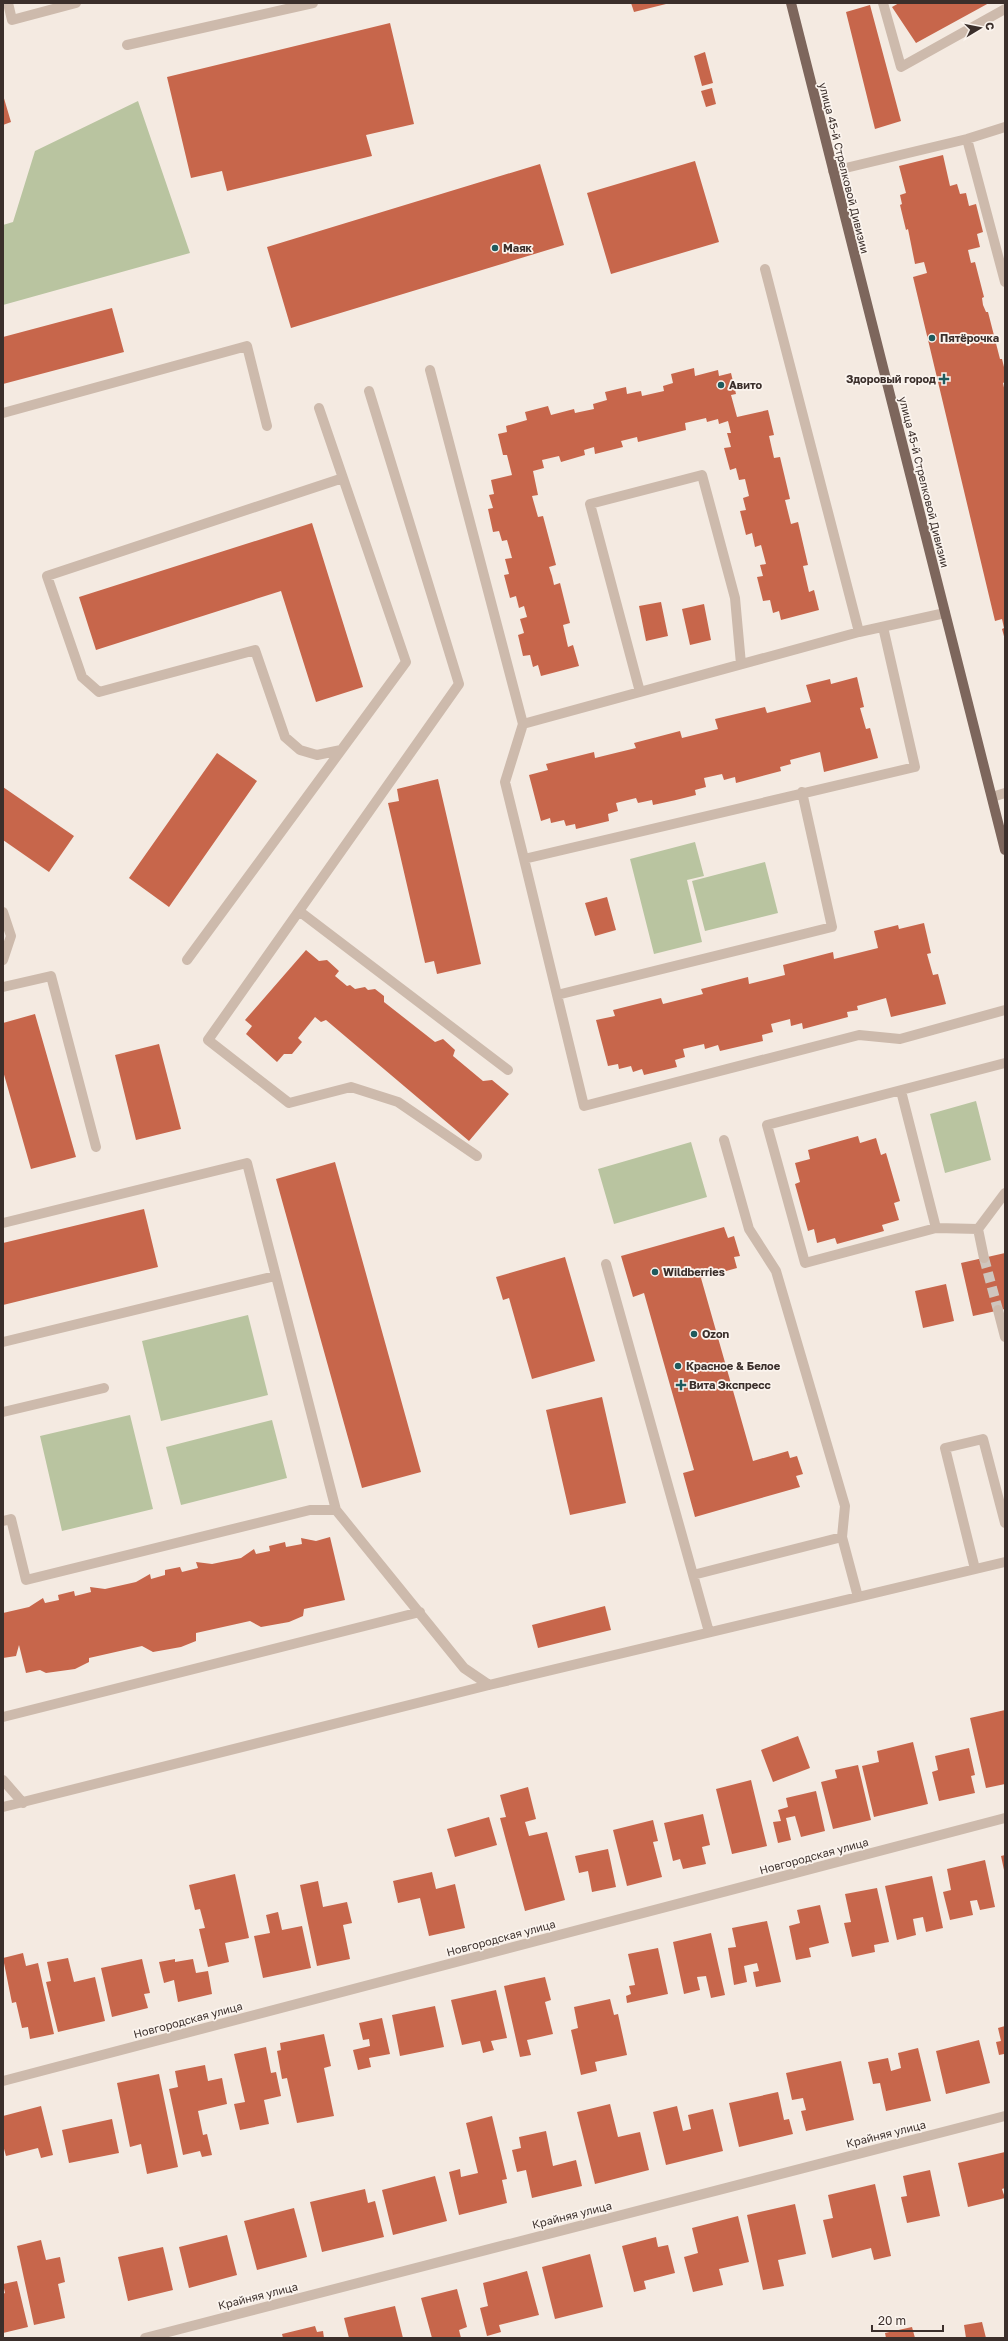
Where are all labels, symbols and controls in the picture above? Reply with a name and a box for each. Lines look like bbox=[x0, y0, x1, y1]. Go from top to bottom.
north arrow bbox=[960, 8, 1000, 48]
text: С bbox=[983, 21, 997, 31]
street label: улица 45-й Стрелковой Дивизии bbox=[817, 81, 872, 255]
place label: Маяк bbox=[503, 241, 533, 254]
marker: Маяк bbox=[490, 243, 500, 253]
place label: Пятёрочка bbox=[940, 331, 999, 344]
marker: Пятёрочка bbox=[927, 333, 937, 343]
place label: Здоровый город bbox=[846, 372, 936, 385]
marker: Здоровый город bbox=[939, 374, 949, 384]
place label: Авито bbox=[729, 378, 763, 391]
marker: Авито bbox=[716, 380, 726, 390]
street label: улица 45-й Стрелковой Дивизии bbox=[897, 395, 952, 569]
place label: Wildberries bbox=[663, 1265, 725, 1278]
marker: Wildberries bbox=[650, 1267, 660, 1277]
place label: Ozon bbox=[702, 1327, 730, 1340]
marker: Ozon bbox=[689, 1329, 699, 1339]
place label: Красное & Белое bbox=[686, 1359, 781, 1372]
marker: Красное & Белое bbox=[673, 1361, 683, 1371]
place label: Вита Экспресс bbox=[689, 1378, 772, 1391]
marker: Вита Экспресс bbox=[676, 1380, 686, 1390]
street label: Новгородская улица bbox=[758, 1835, 870, 1876]
street label: Новгородская улица bbox=[445, 1917, 557, 1958]
street label: Новгородская улица bbox=[132, 1999, 244, 2040]
street label: Крайняя улица bbox=[845, 2117, 927, 2150]
street label: Крайняя улица bbox=[531, 2198, 613, 2231]
street label: Крайняя улица bbox=[217, 2279, 299, 2312]
scale bar bbox=[872, 2307, 943, 2333]
text: 20 m bbox=[878, 2313, 906, 2328]

